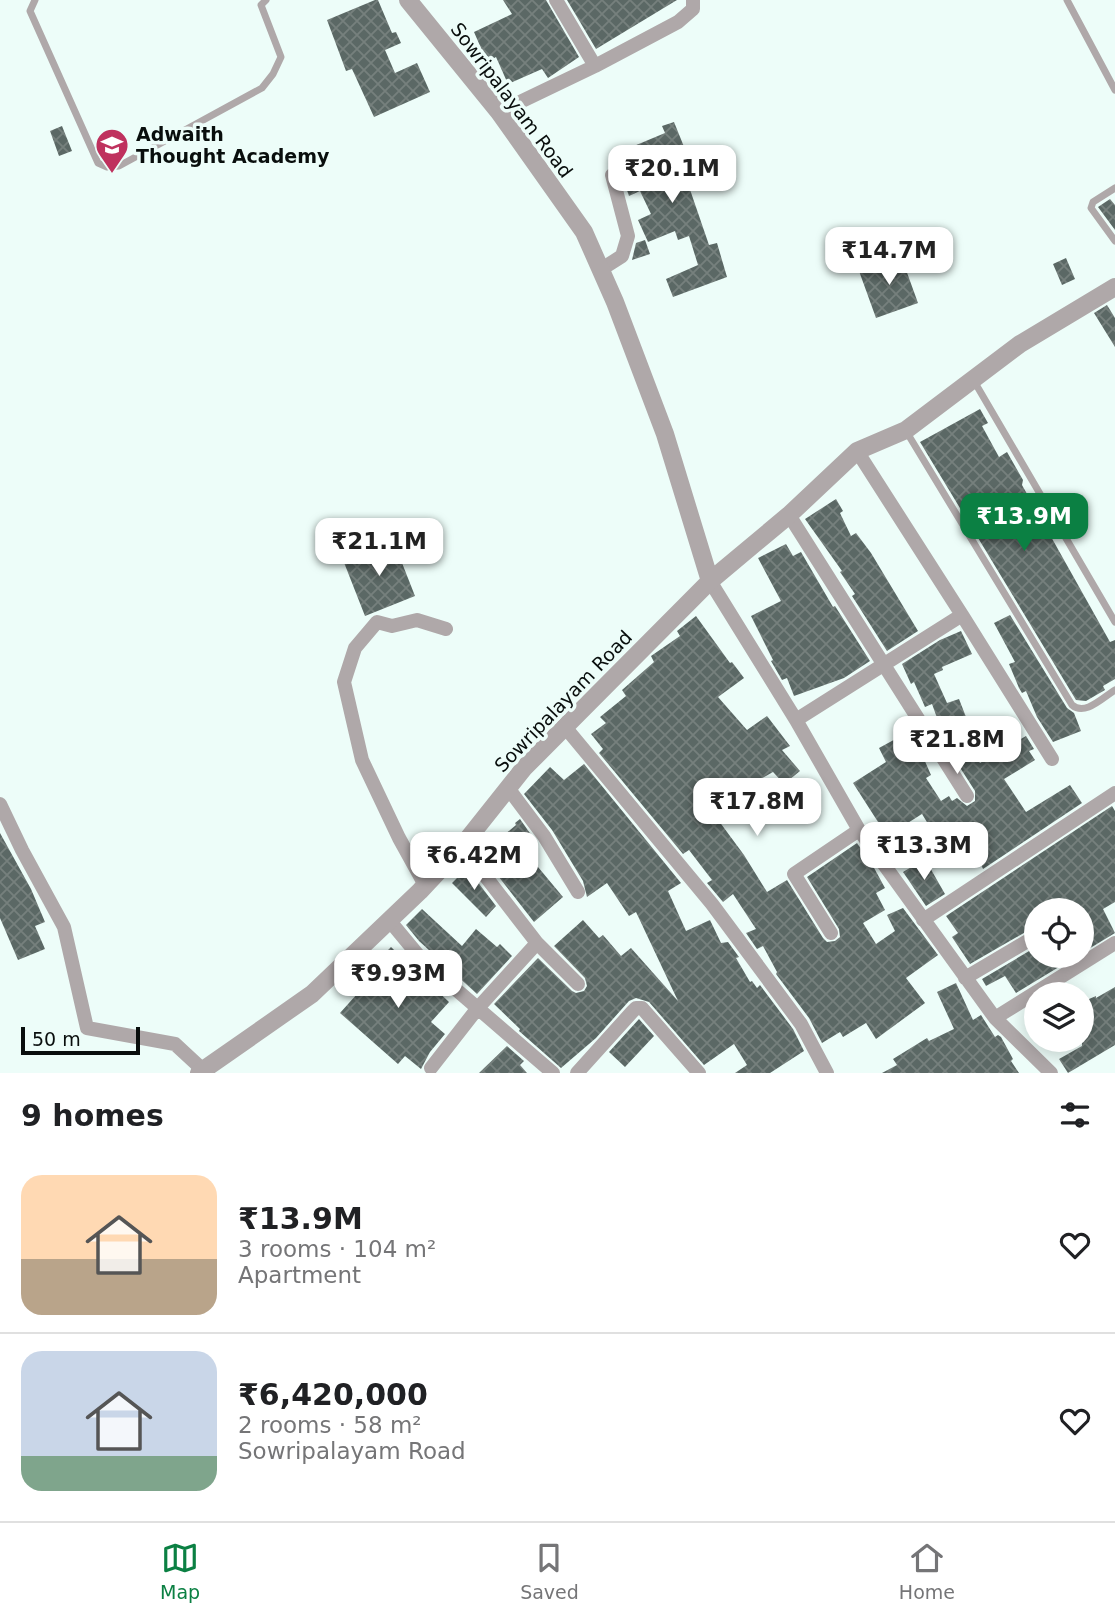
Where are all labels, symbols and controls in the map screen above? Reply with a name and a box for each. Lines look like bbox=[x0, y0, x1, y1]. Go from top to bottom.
street label: Sowripalayam Road bbox=[447, 18, 577, 182]
place label: Adwaith Thought Academy bbox=[136, 123, 330, 167]
school or university icon: Adwaith Thought Academy bbox=[93, 126, 131, 175]
pin: ₹20.1M bbox=[615, 146, 729, 205]
text: ₹20.1M bbox=[624, 155, 720, 181]
pin: ₹14.7M bbox=[832, 228, 946, 287]
text: ₹14.7M bbox=[841, 237, 937, 263]
pin: ₹13.9M bbox=[967, 494, 1081, 553]
text: ₹13.9M bbox=[976, 503, 1072, 529]
pin: ₹21.1M bbox=[322, 518, 436, 578]
text: ₹21.1M bbox=[331, 528, 427, 554]
street label: Sowripalayam Road bbox=[490, 626, 636, 776]
pin: ₹21.8M bbox=[900, 716, 1014, 776]
text: ₹21.8M bbox=[909, 726, 1005, 752]
pin: ₹17.8M bbox=[700, 778, 814, 838]
text: ₹17.8M bbox=[709, 788, 805, 814]
pin: ₹13.3M bbox=[867, 822, 981, 882]
pin: ₹6.42M bbox=[417, 832, 531, 892]
text: ₹13.3M bbox=[876, 832, 972, 858]
text: ₹6.42M bbox=[426, 842, 522, 868]
map controls bbox=[1024, 898, 1094, 1052]
button: locate bbox=[1024, 898, 1094, 968]
pin: ₹9.93M bbox=[341, 950, 455, 1010]
text: ₹9.93M bbox=[350, 960, 446, 986]
button: layers bbox=[1024, 982, 1094, 1052]
scale bar bbox=[21, 1024, 140, 1056]
text: 50 m bbox=[32, 1028, 81, 1050]
icon: filters bbox=[1056, 1096, 1094, 1134]
text: 9 homes bbox=[21, 1098, 164, 1133]
text: ₹13.9M bbox=[238, 1201, 363, 1236]
icon: home bbox=[77, 1203, 161, 1287]
icon: heart bbox=[1056, 1226, 1094, 1264]
text: 3 rooms · 104 m² bbox=[238, 1236, 436, 1262]
text: Apartment bbox=[238, 1262, 361, 1288]
text: ₹6,420,000 bbox=[238, 1377, 428, 1412]
icon: home bbox=[77, 1379, 161, 1463]
icon: heart bbox=[1056, 1402, 1094, 1440]
text: 2 rooms · 58 m² bbox=[238, 1412, 422, 1438]
text: Sowripalayam Road bbox=[238, 1438, 466, 1464]
tab: Map bbox=[160, 1539, 200, 1603]
tab: Saved bbox=[520, 1539, 579, 1603]
tab: Home bbox=[899, 1539, 955, 1603]

